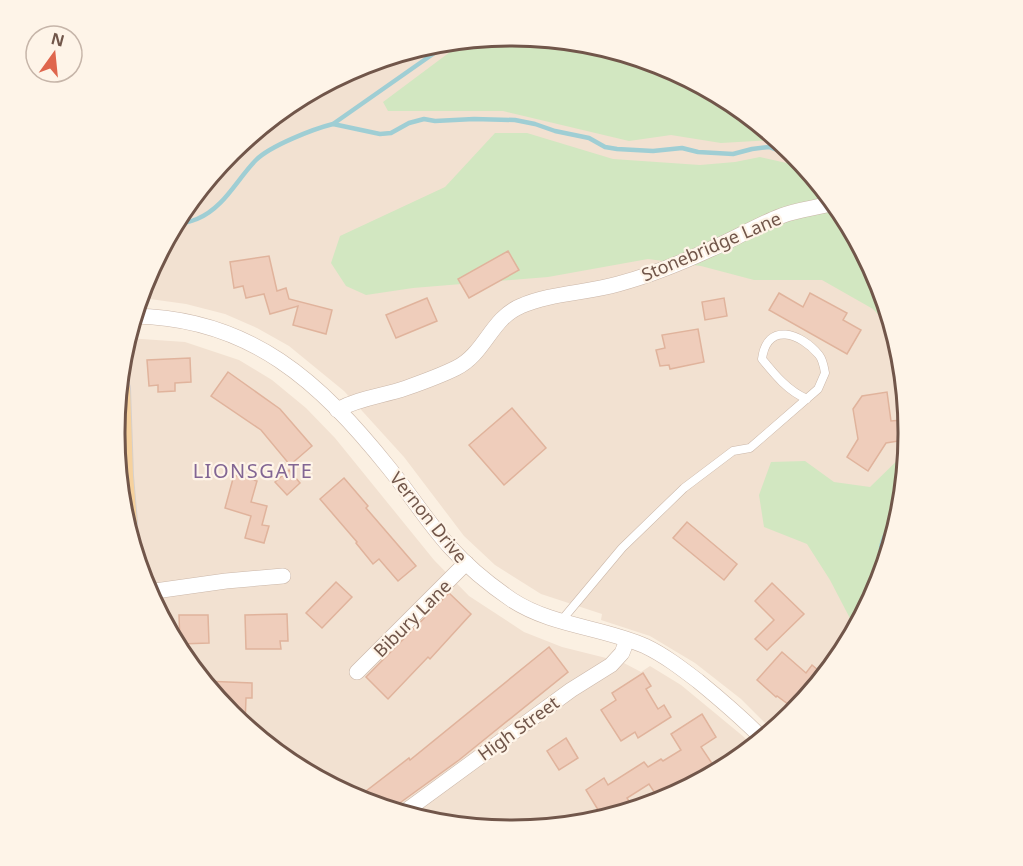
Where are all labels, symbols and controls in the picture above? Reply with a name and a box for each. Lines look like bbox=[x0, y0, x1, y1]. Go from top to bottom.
north arrow bbox=[24, 24, 84, 84]
text: N bbox=[49, 27, 67, 52]
street label: Stonebridge Lane bbox=[638, 206, 784, 286]
district label: LIONSGATE bbox=[193, 457, 313, 484]
street label: Vernon Drive bbox=[385, 467, 473, 567]
street label: Bibury Lane bbox=[368, 574, 456, 662]
street label: High Street bbox=[472, 690, 564, 766]

